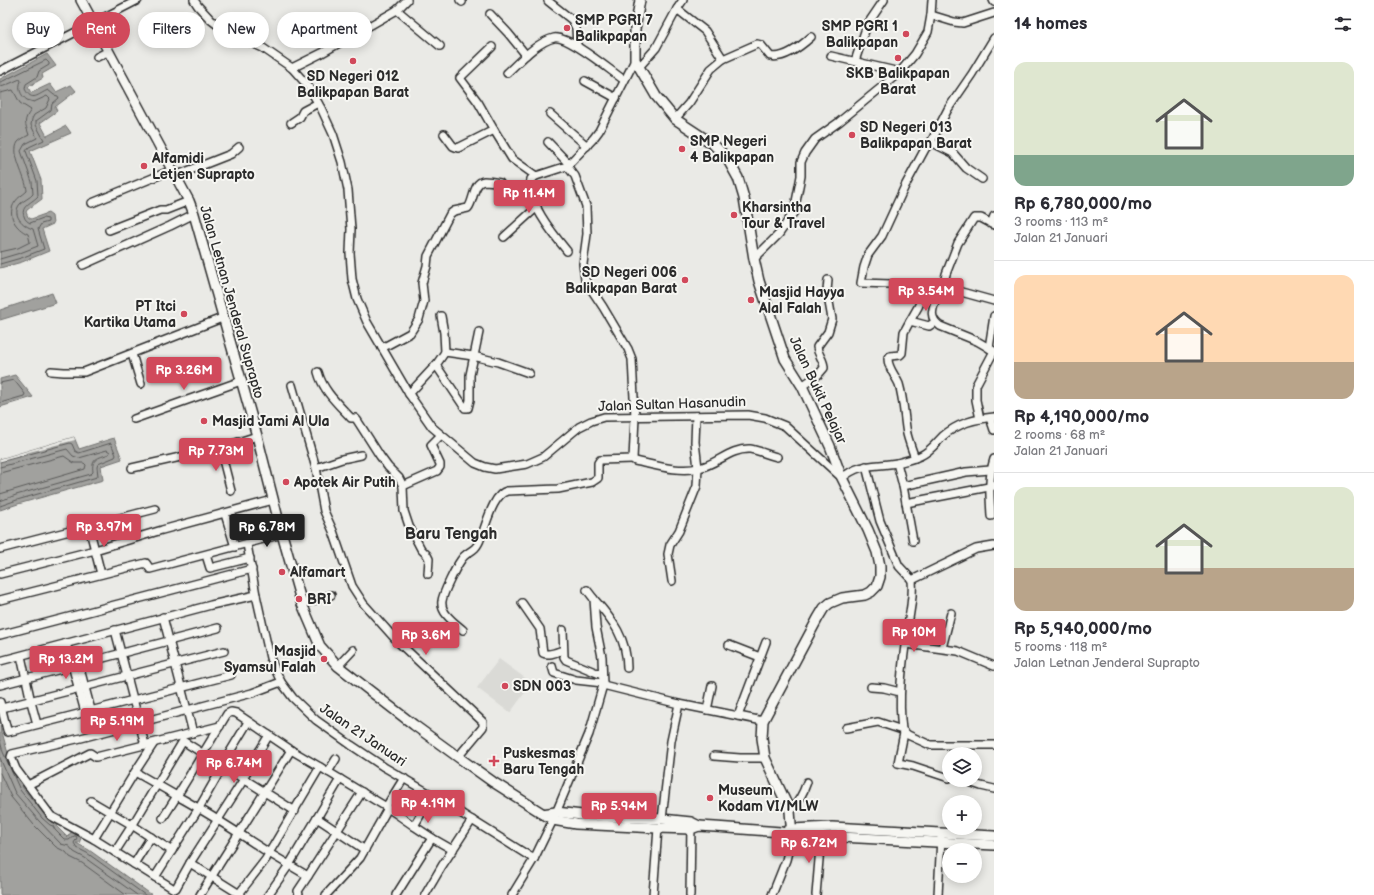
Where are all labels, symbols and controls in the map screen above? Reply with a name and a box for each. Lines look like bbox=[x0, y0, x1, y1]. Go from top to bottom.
chip: Buy bbox=[12, 12, 64, 48]
chip: Rent bbox=[72, 12, 130, 48]
chip: Filters bbox=[138, 12, 205, 48]
chip: New bbox=[213, 12, 269, 48]
chip: Apartment bbox=[277, 12, 372, 48]
place label: SMP PGRI 7 Balikpapan bbox=[575, 12, 653, 45]
icon: filters bbox=[1332, 13, 1354, 35]
text: 14 homes bbox=[1014, 14, 1087, 34]
place label: SMP PGRI 1 Balikpapan bbox=[822, 18, 898, 51]
marker: SMP PGRI 7 Balikpapan bbox=[562, 23, 572, 33]
marker: SMP PGRI 1 Balikpapan bbox=[901, 29, 911, 39]
marker: SKB Balikpapan Barat bbox=[893, 53, 903, 63]
marker: SD Negeri 012 Balikpapan Barat bbox=[348, 56, 358, 66]
place label: SKB Balikpapan Barat bbox=[846, 65, 950, 98]
place label: SD Negeri 012 Balikpapan Barat bbox=[297, 68, 409, 101]
icon: home bbox=[1148, 88, 1220, 160]
place label: SD Negeri 013 Balikpapan Barat bbox=[860, 119, 972, 152]
marker: SD Negeri 013 Balikpapan Barat bbox=[847, 130, 857, 140]
place label: SMP Negeri 4 Balikpapan bbox=[690, 133, 774, 166]
marker: SMP Negeri 4 Balikpapan bbox=[677, 144, 687, 154]
place label: Alfamidi Letjen Suprapto bbox=[151, 150, 255, 183]
marker: Alfamidi Letjen Suprapto bbox=[139, 161, 149, 171]
pin: Rp 11.4M bbox=[488, 180, 570, 214]
text: Rp 11.4M bbox=[503, 185, 555, 201]
text: Rp 6,780,000/mo bbox=[1014, 194, 1152, 214]
place label: Kharsintha Tour & Travel bbox=[742, 199, 825, 232]
street label: Jalan Letnan Jenderal Suprapto bbox=[196, 203, 268, 401]
marker: Kharsintha Tour & Travel bbox=[729, 210, 739, 220]
text: 3 rooms · 113 m² bbox=[1014, 214, 1108, 230]
text: Jalan 21 Januari bbox=[1014, 230, 1108, 246]
place label: SD Negeri 006 Balikpapan Barat bbox=[565, 264, 677, 297]
marker: SD Negeri 006 Balikpapan Barat bbox=[680, 275, 690, 285]
pin: Rp 3.54M bbox=[885, 278, 967, 312]
text: Rp 3.54M bbox=[898, 283, 954, 299]
place label: Masjid Hayya Alal Falah bbox=[758, 284, 844, 317]
marker: Masjid Hayya Alal Falah bbox=[746, 295, 756, 305]
place label: PT Itci Kartika Utama bbox=[84, 298, 176, 331]
icon: home bbox=[1148, 301, 1220, 373]
marker: PT Itci Kartika Utama bbox=[179, 309, 189, 319]
street label: Jalan Bukit Pelajar bbox=[786, 333, 851, 447]
pin: Rp 3.26M bbox=[143, 357, 225, 391]
text: Rp 3.26M bbox=[155, 362, 213, 378]
street label: Jalan Sultan Hasanudin bbox=[598, 393, 746, 415]
text: Rp 4,190,000/mo bbox=[1014, 407, 1149, 427]
place label: Masjid Jami Al Ula bbox=[212, 413, 330, 430]
marker: Masjid Jami Al Ula bbox=[199, 416, 209, 426]
text: 2 rooms · 68 m² bbox=[1014, 427, 1105, 443]
pin: Rp 7.73M bbox=[175, 438, 257, 472]
text: Rp 7.73M bbox=[188, 443, 244, 459]
text: Jalan 21 Januari bbox=[1014, 443, 1108, 459]
place label: Apotek Air Putih bbox=[293, 474, 396, 491]
marker: Apotek Air Putih bbox=[281, 477, 291, 487]
icon: home bbox=[1148, 513, 1220, 585]
pin: Rp 3.97M bbox=[63, 514, 145, 548]
pin: Rp 6.78M bbox=[226, 514, 308, 548]
text: Rp 3.97M bbox=[76, 519, 132, 535]
text: Rp 6.78M bbox=[239, 519, 295, 535]
district label: Baru Tengah bbox=[405, 525, 497, 544]
place label: Alfamart bbox=[289, 564, 346, 581]
marker: Alfamart bbox=[277, 567, 287, 577]
place label: BRI bbox=[307, 591, 331, 608]
marker: BRI bbox=[294, 594, 304, 604]
pin: Rp 10M bbox=[881, 619, 947, 653]
text: Rp 5,940,000/mo bbox=[1014, 619, 1152, 639]
pin: Rp 3.6M bbox=[389, 622, 463, 656]
text: Rp 10M bbox=[892, 624, 936, 640]
text: Rp 3.6M bbox=[401, 627, 451, 643]
text: 5 rooms · 118 m² bbox=[1014, 639, 1107, 655]
place label: Masjid Syamsul Falah bbox=[224, 643, 316, 676]
pin: Rp 13.2M bbox=[25, 646, 107, 680]
text: Rp 13.2M bbox=[39, 651, 93, 667]
marker: Masjid Syamsul Falah bbox=[319, 654, 329, 664]
text: Jalan Letnan Jenderal Suprapto bbox=[1014, 655, 1200, 671]
place label: SDN 003 bbox=[513, 678, 571, 695]
marker: SDN 003 bbox=[500, 681, 510, 691]
street label: Jalan 21 Januari bbox=[316, 700, 410, 770]
pin: Rp 5.19M bbox=[76, 708, 158, 742]
text: Rp 5.19M bbox=[90, 713, 144, 729]
place label: Puskesmas Baru Tengah bbox=[503, 745, 584, 778]
map controls bbox=[942, 747, 982, 883]
button: layers bbox=[942, 747, 982, 787]
pin: Rp 6.74M bbox=[193, 750, 275, 784]
text: Rp 6.74M bbox=[206, 755, 262, 771]
marker: Puskesmas Baru Tengah bbox=[488, 755, 500, 767]
place label: Museum Kodam VI/MLW bbox=[718, 782, 819, 815]
pin: Rp 4.19M bbox=[387, 790, 469, 824]
pin: Rp 5.94M bbox=[578, 793, 660, 827]
marker: Museum Kodam VI/MLW bbox=[705, 793, 715, 803]
text: Rp 4.19M bbox=[401, 795, 455, 811]
button: + bbox=[942, 795, 982, 835]
text: Rp 5.94M bbox=[591, 798, 647, 814]
pin: Rp 6.72M bbox=[768, 830, 850, 864]
text: Rp 6.72M bbox=[781, 835, 837, 851]
button: − bbox=[942, 843, 982, 883]

